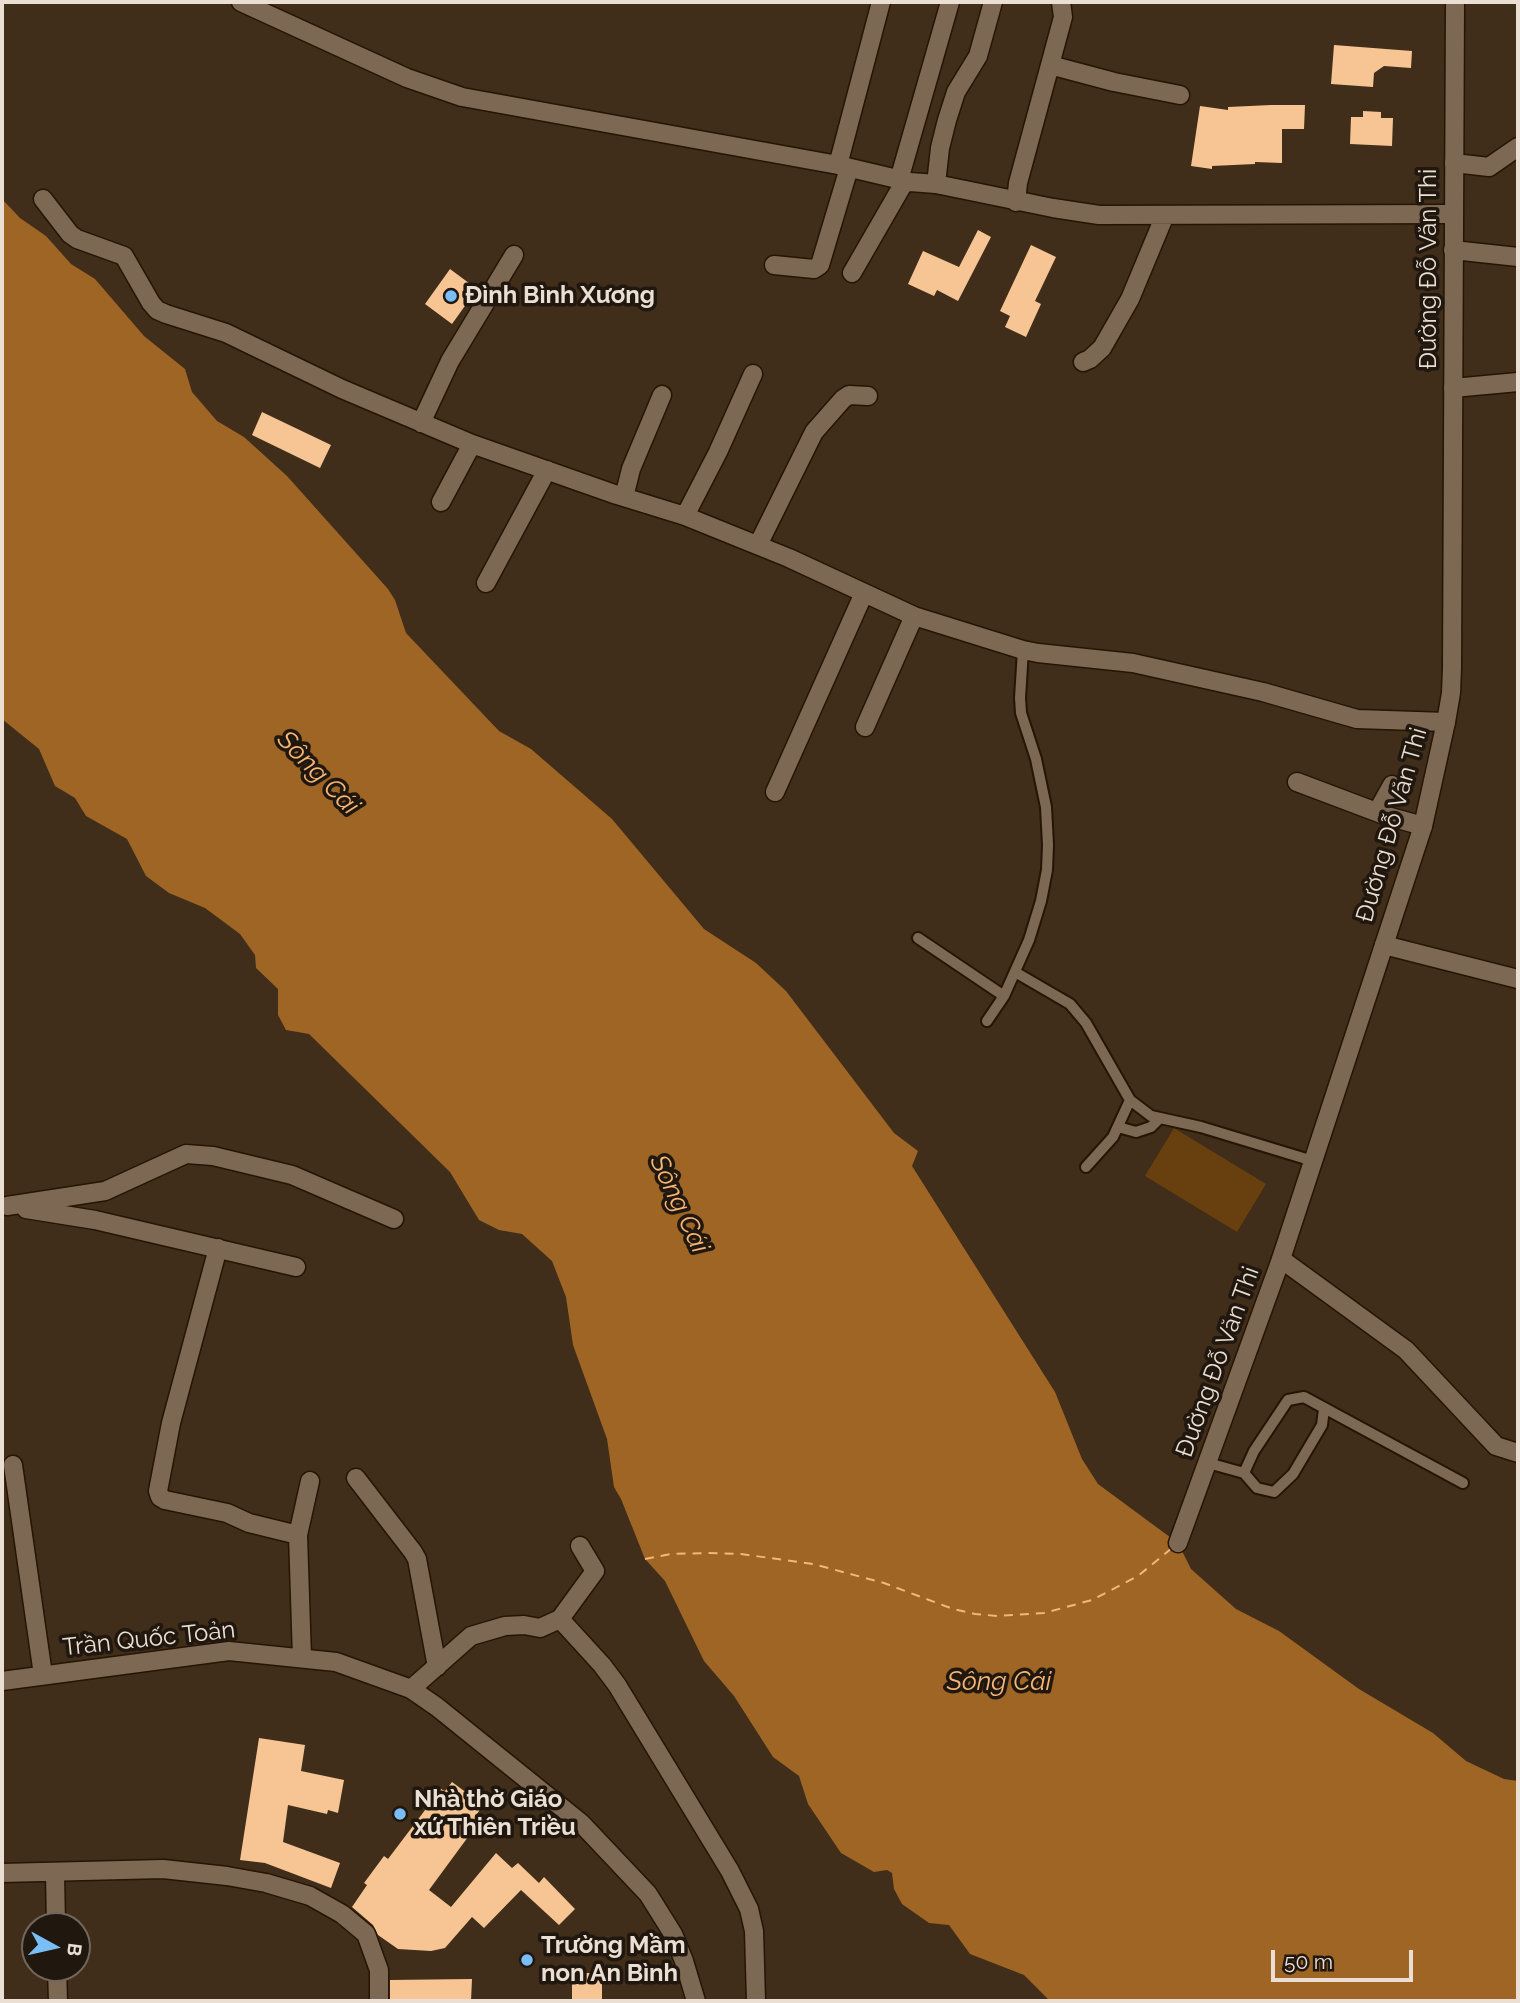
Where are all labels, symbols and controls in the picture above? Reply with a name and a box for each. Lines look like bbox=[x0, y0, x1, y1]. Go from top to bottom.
street label: Đường Đỗ Văn Thi bbox=[1415, 169, 1443, 369]
place label: Đình Bình Xương bbox=[465, 282, 655, 310]
marker: Đình Bình Xương bbox=[443, 288, 459, 304]
water label: Sông Cái bbox=[270, 725, 366, 821]
street label: Đường Đỗ Văn Thi bbox=[1351, 725, 1433, 925]
water label: Sông Cái bbox=[643, 1150, 715, 1258]
street label: Đường Đỗ Văn Thi bbox=[1170, 1263, 1266, 1461]
street label: Trần Quốc Toản bbox=[61, 1616, 237, 1662]
water label: Sông Cái bbox=[947, 1666, 1051, 1698]
place label: Nhà thờ Giáo xứ Thiên Triều bbox=[414, 1786, 576, 1842]
marker: Nhà thờ Giáo xứ Thiên Triều bbox=[392, 1806, 408, 1822]
north arrow bbox=[21, 1912, 91, 1982]
place label: Trường Mầm non An Bình bbox=[541, 1932, 686, 1988]
scale bar bbox=[1275, 1937, 1417, 1981]
text: B bbox=[63, 1942, 87, 1958]
text: 50 m bbox=[1284, 1949, 1333, 1974]
marker: Trường Mầm non An Bình bbox=[519, 1952, 535, 1968]

